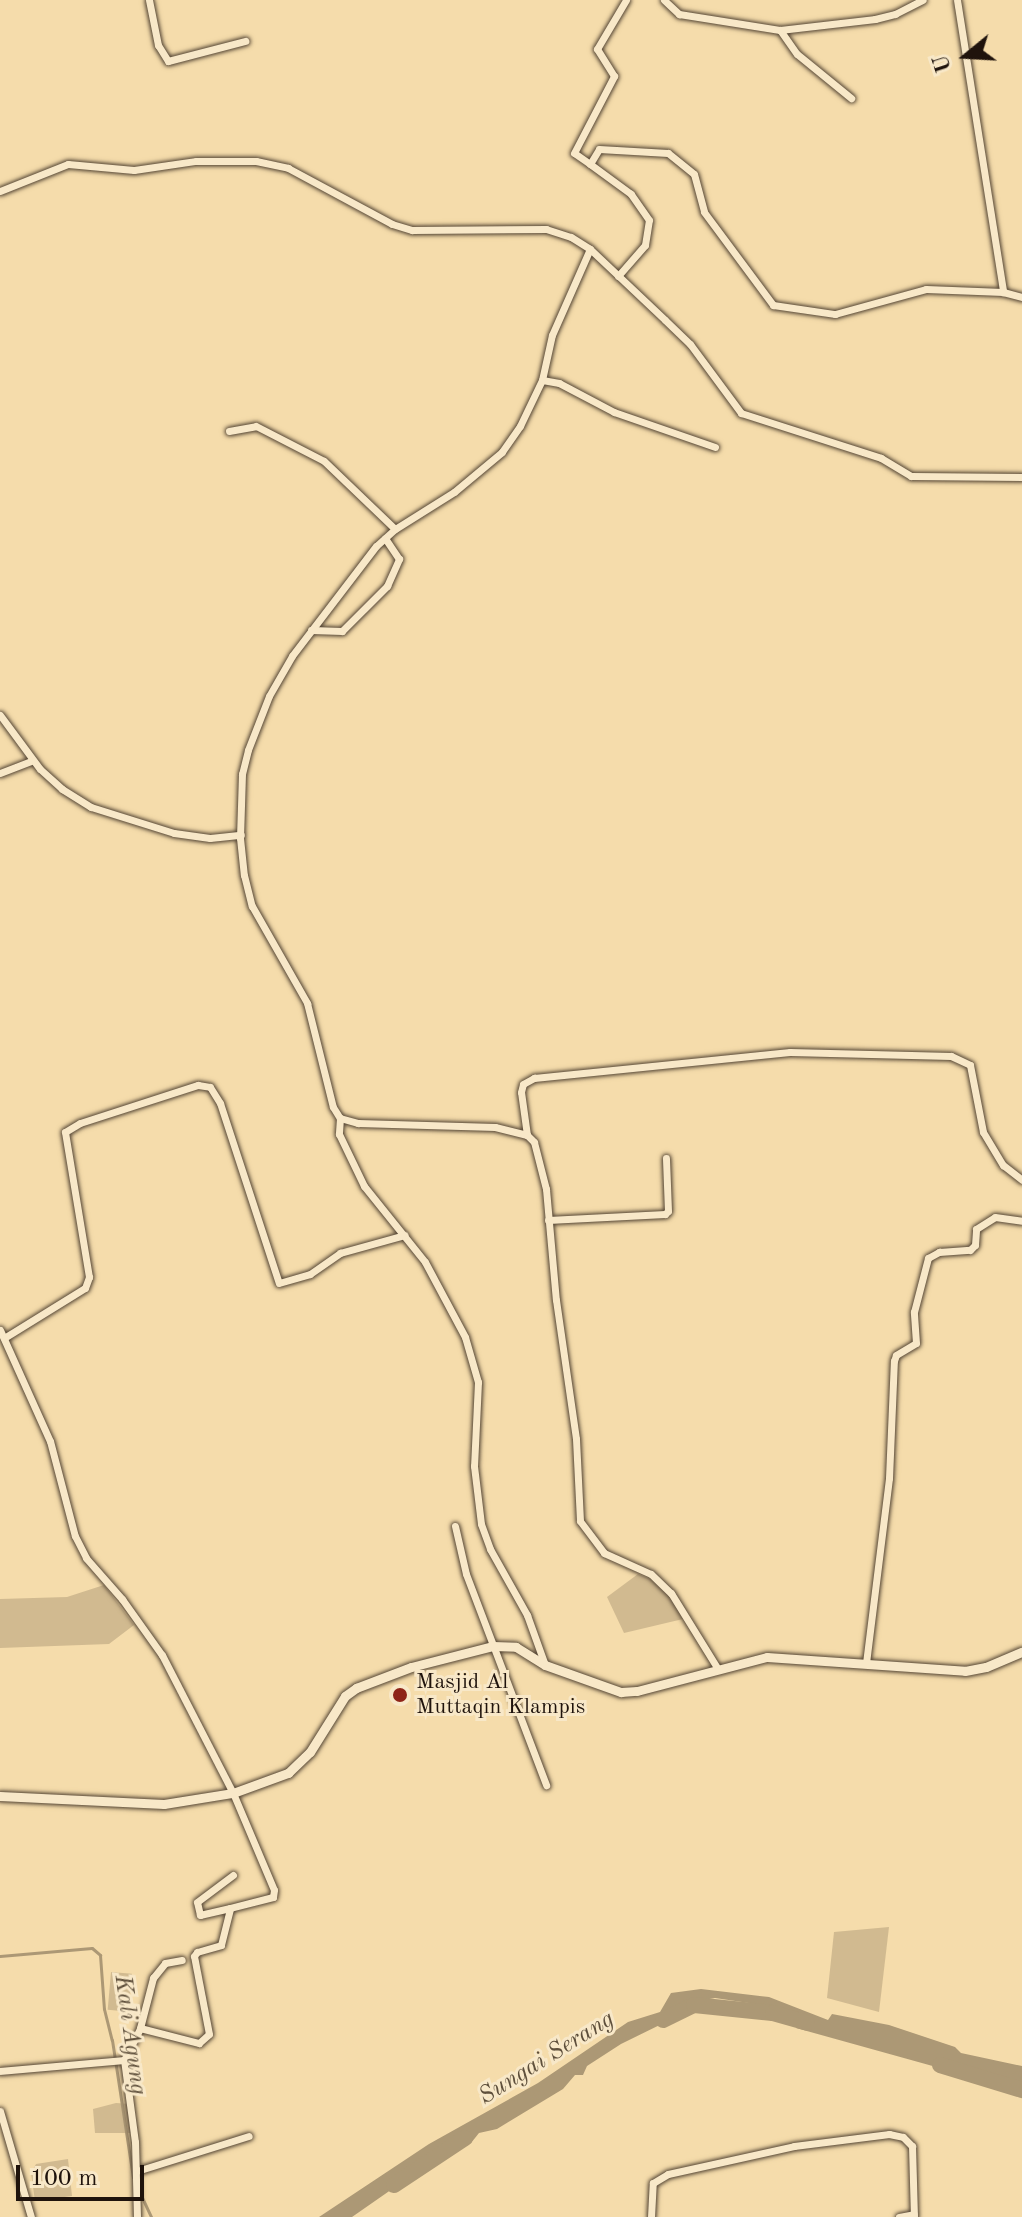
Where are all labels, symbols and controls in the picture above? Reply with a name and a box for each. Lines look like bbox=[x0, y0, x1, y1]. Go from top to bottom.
north arrow bbox=[926, 16, 1006, 96]
text: U bbox=[930, 52, 956, 75]
place label: Masjid Al Muttaqin Klampis bbox=[416, 1669, 585, 1720]
marker: Masjid Al Muttaqin Klampis bbox=[391, 1686, 409, 1704]
water label: Kali Agung bbox=[106, 1973, 152, 2097]
water label: Sungai Serang bbox=[474, 2006, 620, 2112]
scale bar bbox=[20, 2149, 148, 2199]
text: 100 m bbox=[30, 2167, 98, 2191]

